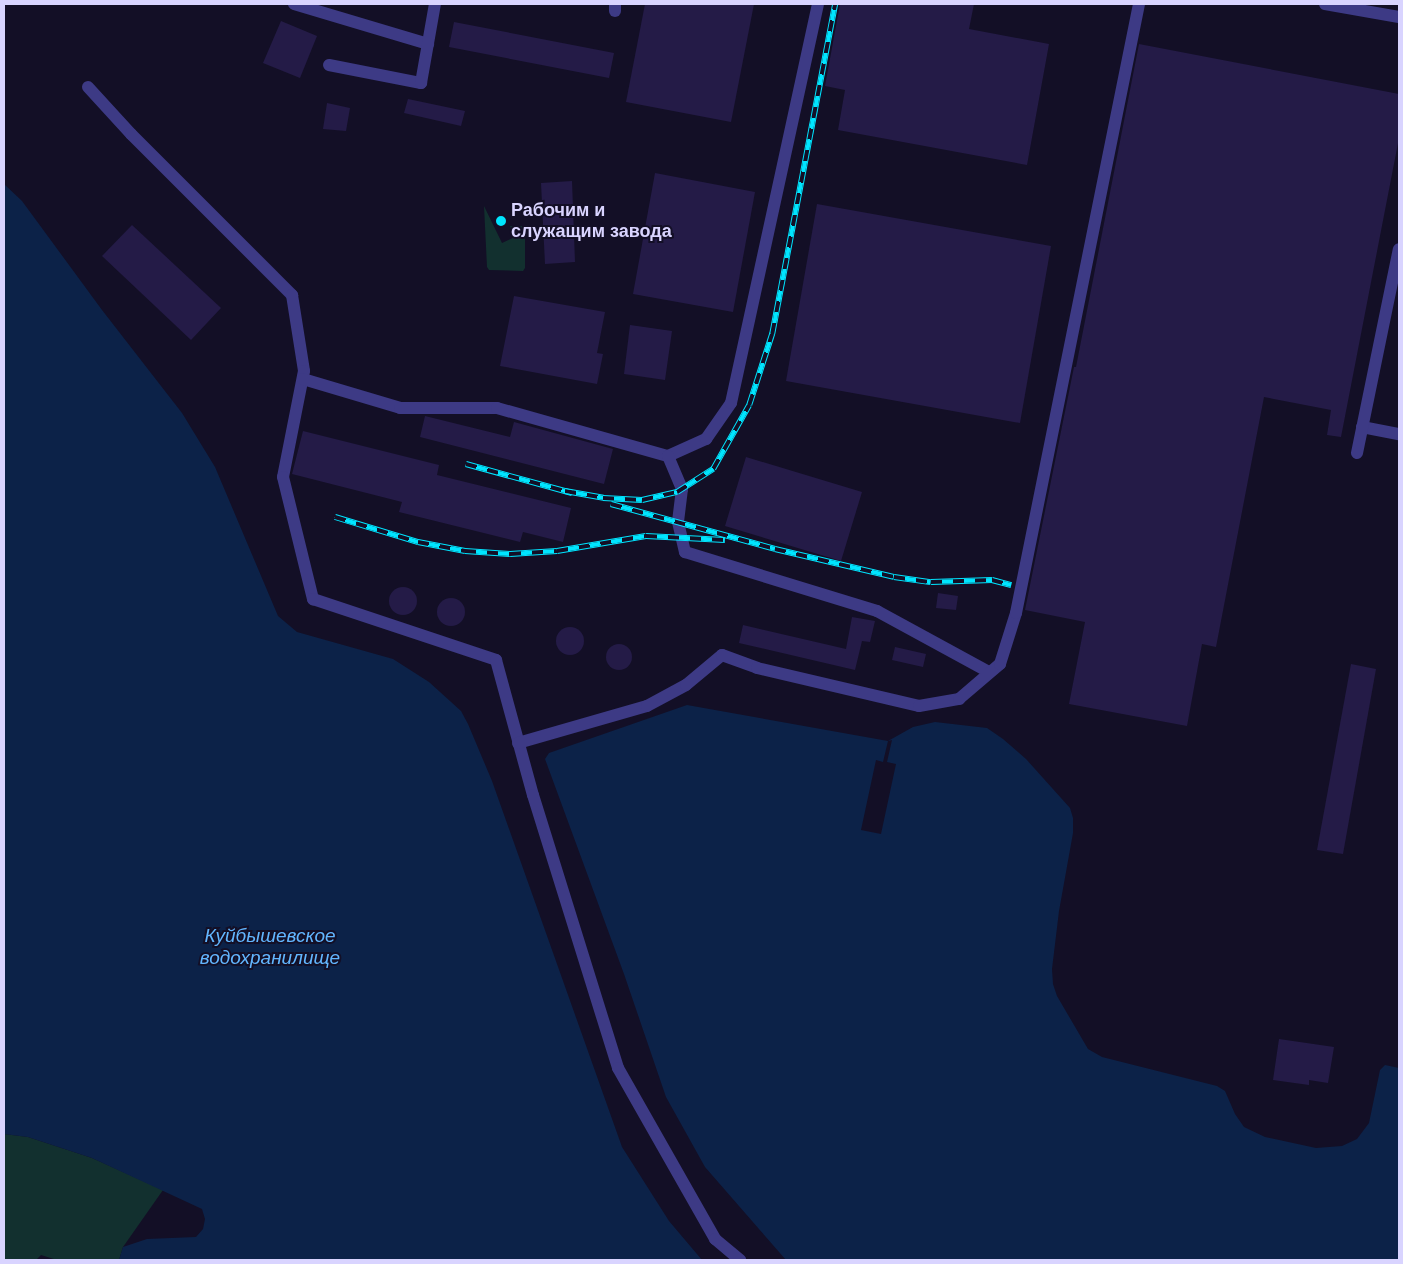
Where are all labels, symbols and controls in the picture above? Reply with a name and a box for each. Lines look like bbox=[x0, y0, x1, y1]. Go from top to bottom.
place label: Рабочим и служащим завода bbox=[511, 200, 672, 242]
marker: Рабочим и служащим завода bbox=[495, 215, 507, 227]
water label: Куйбышевское водохранилище bbox=[200, 925, 340, 969]

